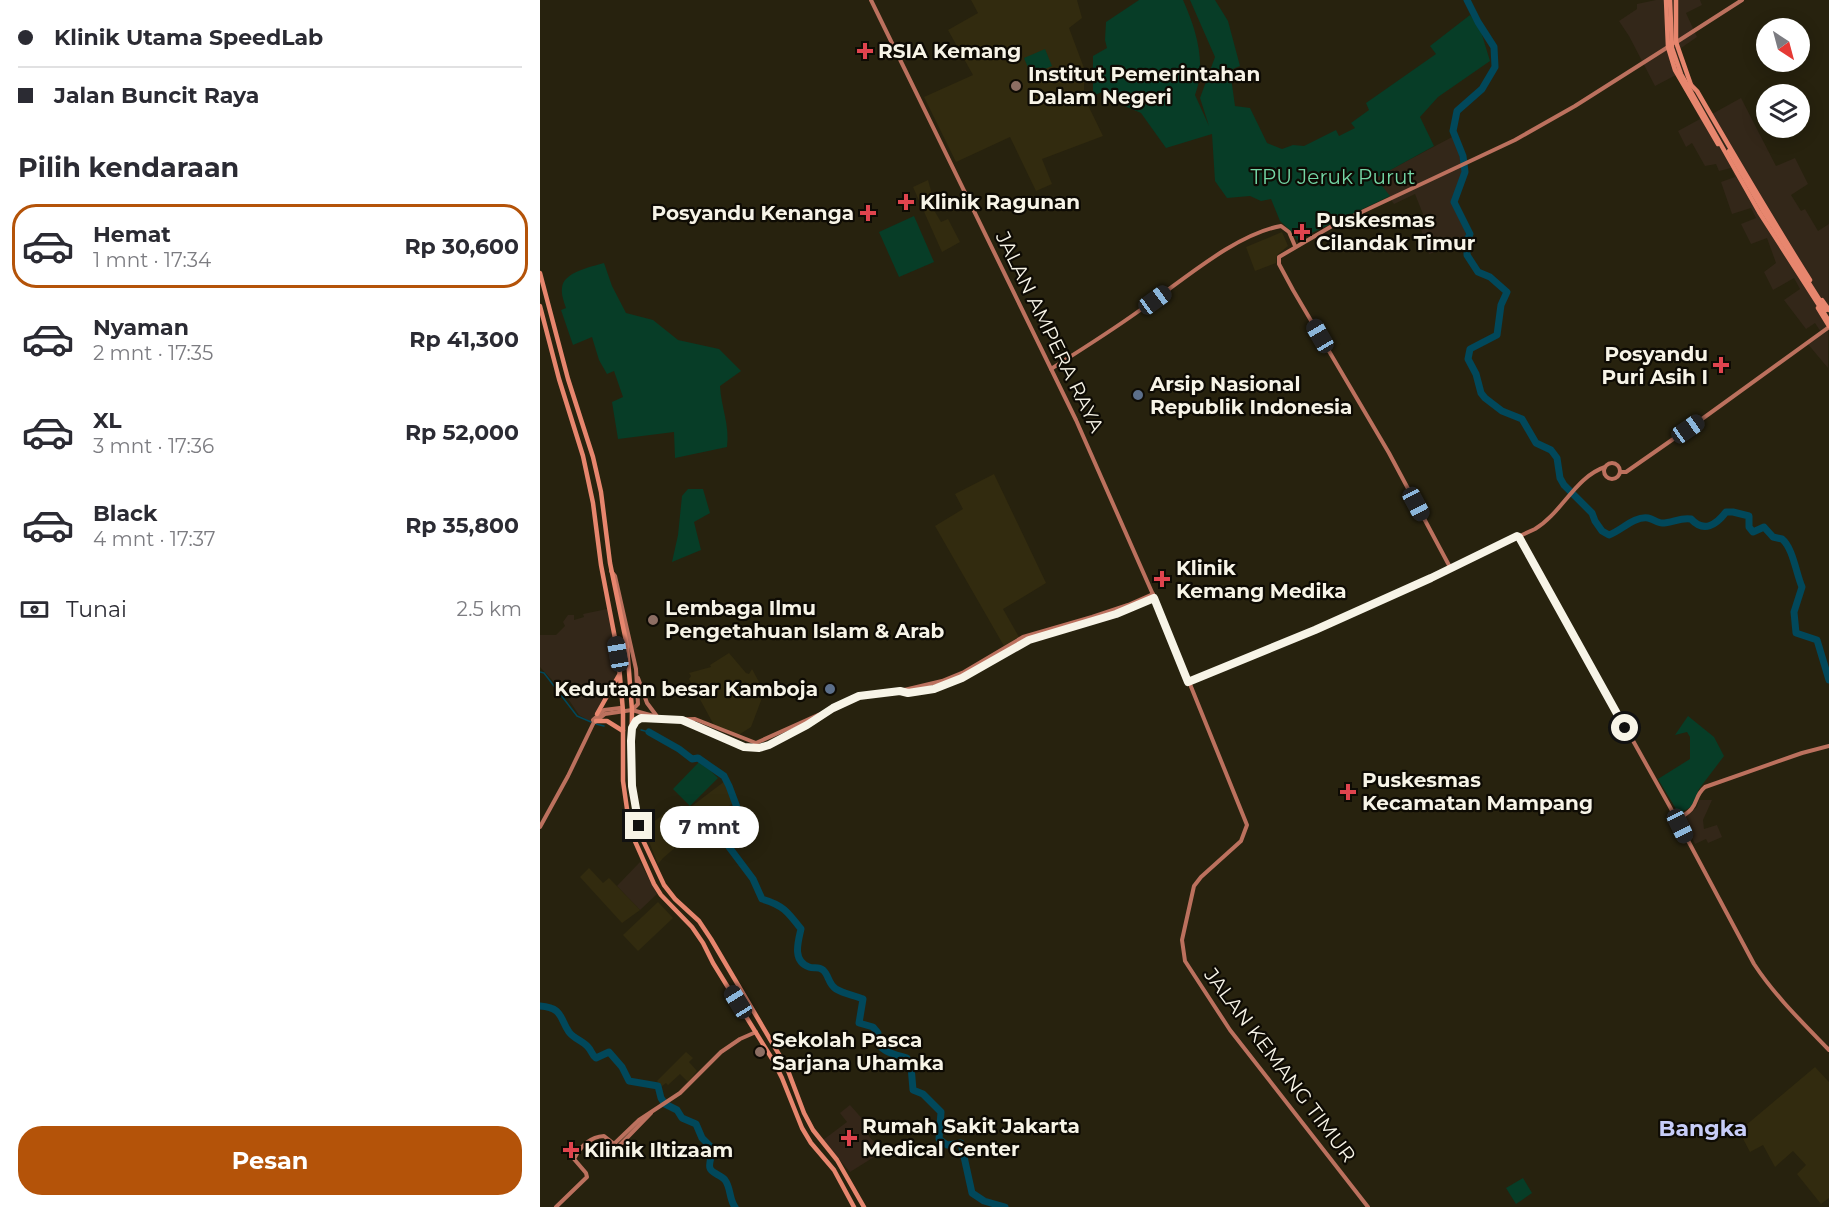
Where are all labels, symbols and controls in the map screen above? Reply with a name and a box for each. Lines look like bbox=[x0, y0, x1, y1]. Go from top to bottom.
north arrow bbox=[1756, 18, 1810, 72]
map controls bbox=[1756, 18, 1810, 138]
text: Klinik Utama SpeedLab bbox=[54, 24, 323, 51]
place label: RSIA Kemang bbox=[878, 39, 1021, 63]
marker: RSIA Kemang bbox=[856, 42, 874, 60]
place label: Institut Pemerintahan Dalam Negeri bbox=[1028, 62, 1260, 109]
marker: Institut Pemerintahan Dalam Negeri bbox=[1009, 79, 1023, 93]
text: Jalan Buncit Raya bbox=[54, 82, 259, 109]
button: layers bbox=[1756, 84, 1810, 138]
text: Pilih kendaraan bbox=[18, 151, 239, 184]
park label: TPU Jeruk Purut bbox=[1251, 165, 1415, 189]
place label: Klinik Ragunan bbox=[920, 190, 1080, 214]
marker: Klinik Ragunan bbox=[897, 193, 915, 211]
place label: Posyandu Kenanga bbox=[651, 201, 854, 225]
marker: Posyandu Kenanga bbox=[859, 204, 877, 222]
place label: Puskesmas Cilandak Timur bbox=[1316, 208, 1476, 255]
icon: car bbox=[21, 219, 75, 273]
text: Hemat bbox=[93, 221, 171, 248]
marker: Puskesmas Cilandak Timur bbox=[1293, 223, 1311, 241]
street label: JALAN AMPERA RAYA bbox=[990, 227, 1109, 437]
text: Rp 30,600 bbox=[404, 233, 519, 260]
text: 1 mnt · 17:34 bbox=[93, 248, 211, 272]
car bbox=[1135, 282, 1175, 318]
icon: car bbox=[21, 312, 75, 366]
text: Nyaman bbox=[93, 314, 189, 341]
car bbox=[1303, 316, 1337, 356]
text: Rp 41,300 bbox=[409, 326, 519, 353]
text: 2 mnt · 17:35 bbox=[93, 341, 213, 365]
place label: Posyandu Puri Asih I bbox=[1601, 342, 1708, 389]
marker: Posyandu Puri Asih I bbox=[1712, 356, 1730, 374]
place label: Arsip Nasional Republik Indonesia bbox=[1149, 372, 1352, 419]
marker: Arsip Nasional Republik Indonesia bbox=[1131, 388, 1145, 402]
icon: car bbox=[21, 405, 75, 459]
text: XL bbox=[93, 407, 122, 434]
car bbox=[1668, 411, 1708, 447]
text: Rp 52,000 bbox=[405, 419, 519, 446]
text: 3 mnt · 17:36 bbox=[93, 434, 214, 458]
car bbox=[1400, 484, 1432, 524]
icon: car bbox=[21, 498, 75, 552]
text: Black bbox=[93, 500, 157, 527]
text: Rp 35,800 bbox=[405, 512, 519, 539]
text: 4 mnt · 17:37 bbox=[93, 527, 216, 551]
place label: Klinik Kemang Medika bbox=[1176, 556, 1347, 603]
marker: Klinik Kemang Medika bbox=[1153, 570, 1171, 588]
icon: cash bbox=[18, 593, 51, 626]
text: Tunai bbox=[66, 596, 127, 623]
place label: Lembaga Ilmu Pengetahuan Islam & Arab bbox=[665, 596, 945, 643]
text: 2.5 km bbox=[457, 597, 522, 621]
marker: Lembaga Ilmu Pengetahuan Islam & Arab bbox=[646, 613, 660, 627]
car bbox=[606, 635, 630, 673]
place label: Kedutaan besar Kamboja bbox=[554, 677, 818, 701]
marker: Kedutaan besar Kamboja bbox=[823, 682, 837, 696]
route start bbox=[1611, 714, 1638, 741]
place label: Puskesmas Kecamatan Mampang bbox=[1362, 768, 1593, 815]
marker: Puskesmas Kecamatan Mampang bbox=[1339, 783, 1357, 801]
callout: 7 mnt bbox=[660, 805, 759, 847]
car bbox=[1664, 806, 1696, 846]
route end bbox=[625, 812, 652, 839]
text: 7 mnt bbox=[679, 815, 740, 839]
street label: JALAN KEMANG TIMUR bbox=[1199, 962, 1361, 1167]
car bbox=[721, 982, 755, 1022]
place label: Sekolah Pasca Sarjana Uhamka bbox=[772, 1028, 944, 1075]
marker: Sekolah Pasca Sarjana Uhamka bbox=[753, 1045, 767, 1059]
place label: Rumah Sakit Jakarta Medical Center bbox=[862, 1114, 1080, 1161]
district label: Bangka bbox=[1659, 1115, 1747, 1142]
button: Pesan bbox=[18, 1126, 522, 1195]
marker: Rumah Sakit Jakarta Medical Center bbox=[840, 1129, 858, 1147]
place label: Klinik Iltizaam bbox=[584, 1138, 733, 1162]
marker: Klinik Iltizaam bbox=[562, 1141, 580, 1159]

